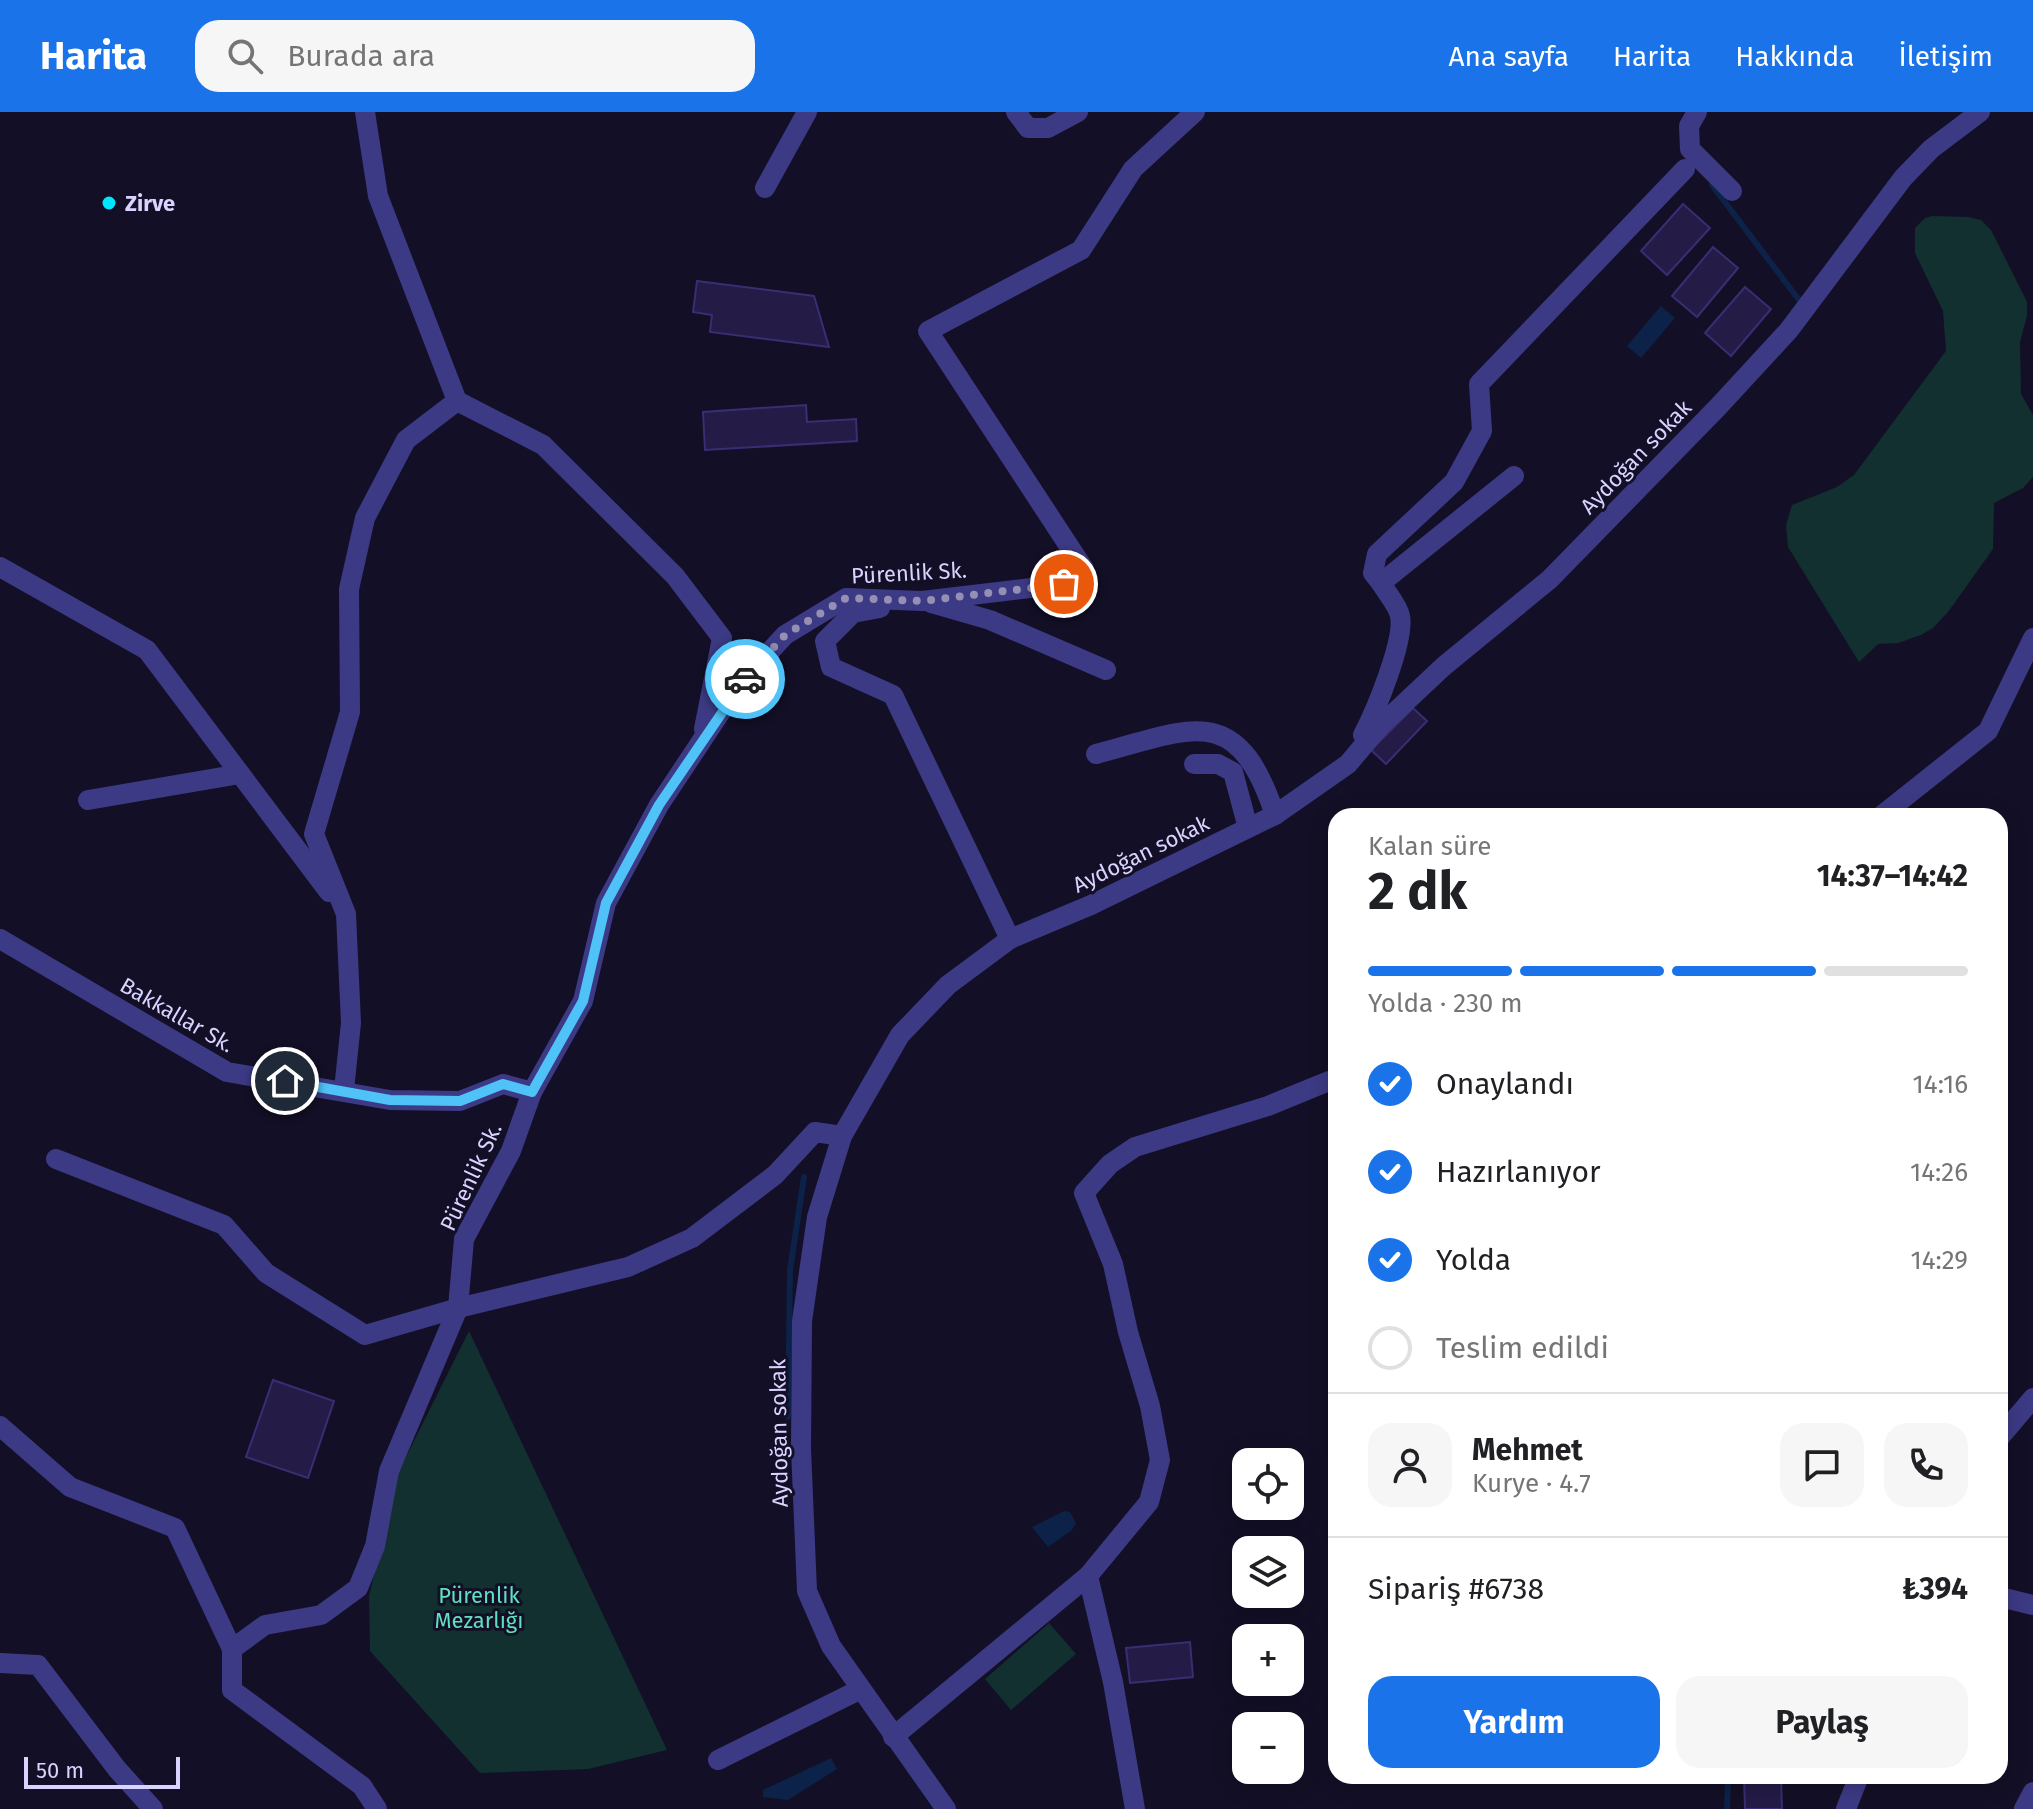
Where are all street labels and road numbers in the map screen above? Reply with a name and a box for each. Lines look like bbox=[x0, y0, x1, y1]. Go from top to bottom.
street label: Aydoğan sokak bbox=[1575, 394, 1698, 520]
street label: Pürenlik Sk. bbox=[850, 556, 968, 590]
street label: Aydoğan sokak bbox=[1068, 809, 1214, 899]
street label: Bakkallar Sk. bbox=[115, 972, 239, 1058]
street label: Pürenlik Sk. bbox=[434, 1119, 508, 1235]
street label: Aydoğan sokak bbox=[764, 1358, 794, 1507]

